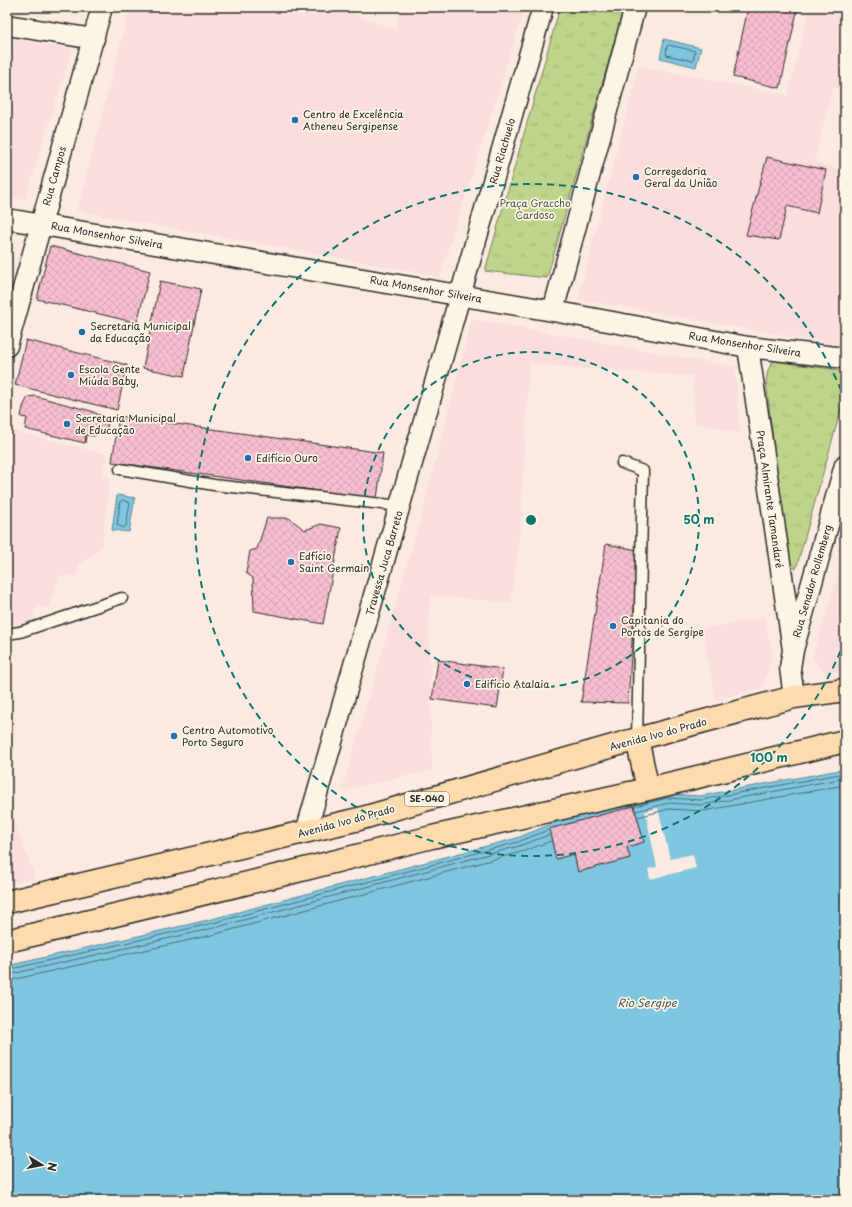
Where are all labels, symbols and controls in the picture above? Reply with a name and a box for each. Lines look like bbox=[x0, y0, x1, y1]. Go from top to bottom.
place label: Centro de Excelência Atheneu Sergipense bbox=[303, 106, 404, 133]
marker: Centro de Excelência Atheneu Sergipense bbox=[290, 115, 300, 125]
street label: Rua Riachuelo bbox=[485, 116, 518, 186]
street label: Rua Campos bbox=[38, 144, 69, 207]
place label: Corregedoria Geral da União bbox=[644, 163, 718, 190]
marker: Corregedoria Geral da União bbox=[631, 172, 641, 182]
park label: Praça Graccho Cardoso bbox=[499, 195, 571, 222]
street label: Rua Monsenhor Silveira bbox=[50, 217, 165, 252]
street label: Rua Monsenhor Silveira bbox=[369, 271, 484, 306]
place label: Secretaria Municipal da Educação bbox=[90, 318, 191, 345]
marker: Secretaria Municipal da Educação bbox=[77, 327, 87, 337]
street label: Rua Monsenhor Silveira bbox=[688, 327, 803, 360]
place label: Escola Gente Miúda Baby, bbox=[79, 361, 141, 388]
marker: Escola Gente Miúda Baby, bbox=[66, 370, 76, 380]
place label: Secretaria Municipal de Educação bbox=[75, 410, 176, 437]
marker: Secretaria Municipal de Educação bbox=[62, 419, 72, 429]
street label: Praça Almirante Tamandaré bbox=[753, 429, 788, 569]
place label: Edifício Ouro bbox=[256, 450, 318, 465]
marker: Edifício Ouro bbox=[243, 453, 253, 463]
street label: Travessa Juca Barreto bbox=[361, 508, 406, 617]
text: 50 m bbox=[683, 510, 715, 528]
centre of rings bbox=[524, 513, 538, 527]
street label: Rua Senador Rollemberg bbox=[788, 522, 835, 639]
place label: Edfício Saint Germain bbox=[299, 548, 369, 575]
marker: Edfício Saint Germain bbox=[286, 557, 296, 567]
place label: Capitania do Portos de Sergipe bbox=[621, 612, 704, 639]
marker: Capitania do Portos de Sergipe bbox=[608, 621, 618, 631]
place label: Edifício Atalaia bbox=[475, 676, 550, 691]
marker: Edifício Atalaia bbox=[462, 679, 472, 689]
street label: Avenida Ivo do Prado bbox=[608, 713, 709, 754]
place label: Centro Automotivo Porto Seguro bbox=[182, 722, 274, 749]
marker: Centro Automotivo Porto Seguro bbox=[169, 731, 179, 741]
text: 100 m bbox=[750, 748, 788, 766]
road number: SE-040 bbox=[405, 792, 449, 806]
street label: Avenida Ivo do Prado bbox=[296, 800, 397, 841]
water label: Rio Sergipe bbox=[617, 994, 678, 1011]
north arrow bbox=[22, 1145, 62, 1185]
text: N bbox=[43, 1161, 61, 1173]

